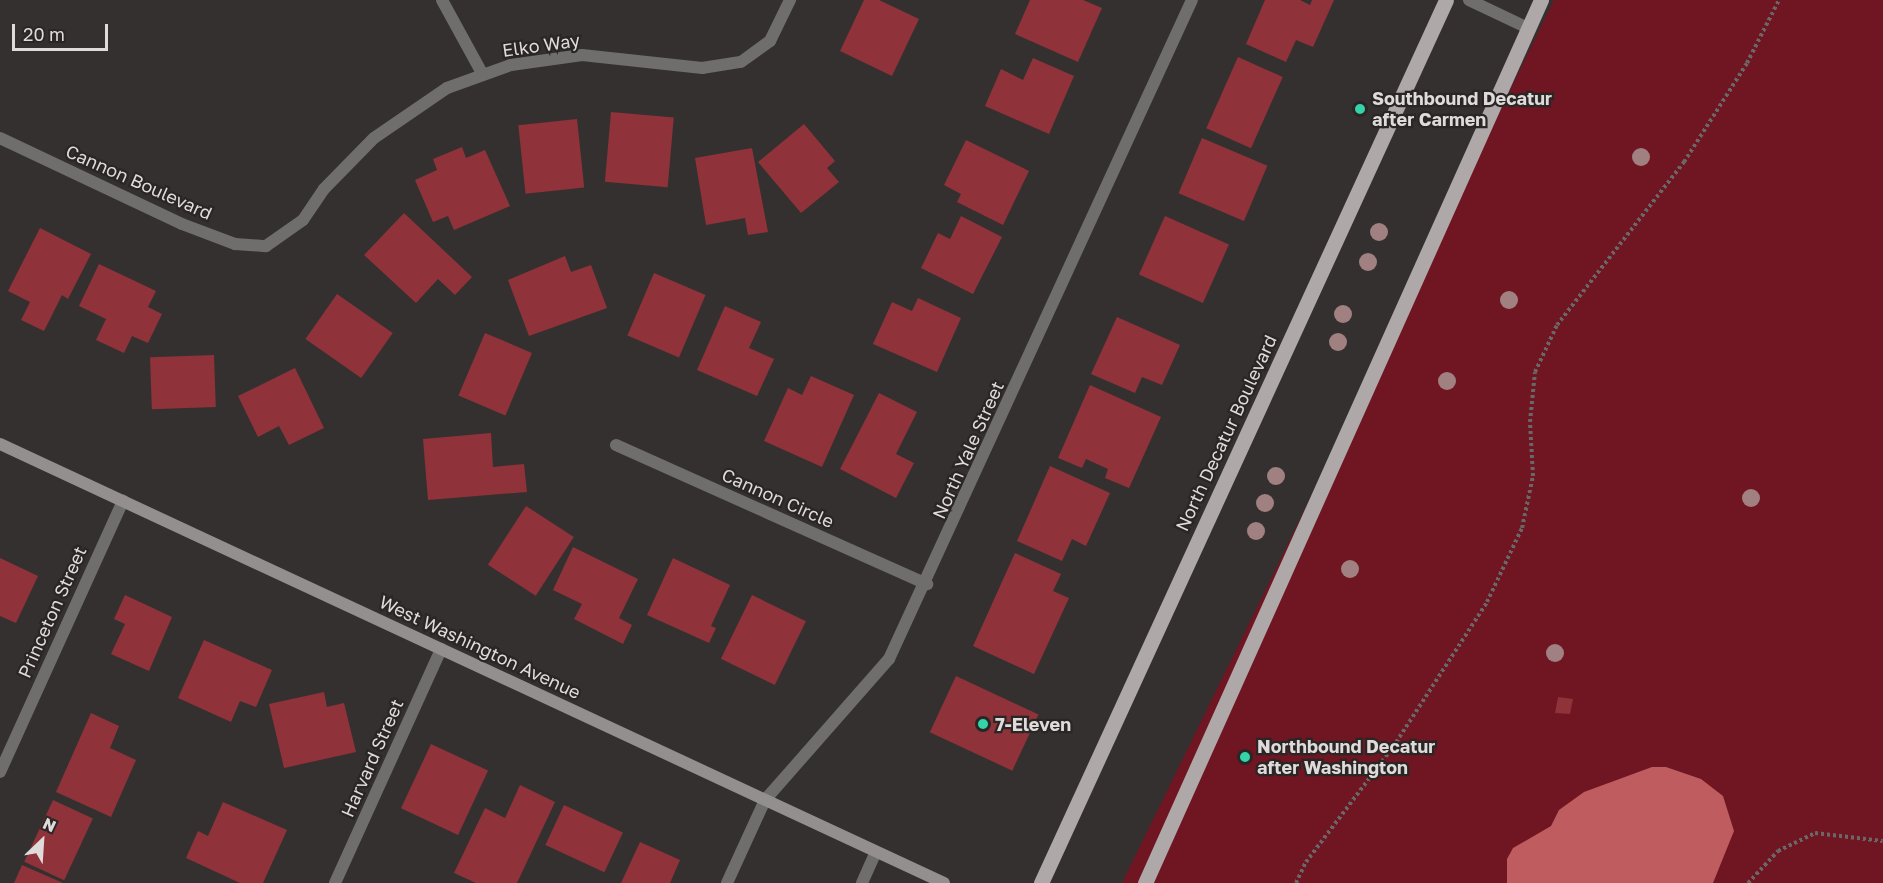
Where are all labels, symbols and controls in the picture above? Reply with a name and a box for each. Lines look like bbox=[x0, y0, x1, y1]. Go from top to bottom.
scale bar bbox=[15, 12, 111, 50]
text: 20 m bbox=[23, 23, 65, 45]
street label: Elko Way bbox=[501, 29, 581, 61]
place label: Southbound Decatur after Carmen bbox=[1372, 88, 1552, 130]
marker: Southbound Decatur after Carmen bbox=[1353, 102, 1367, 116]
street label: Cannon Boulevard bbox=[62, 140, 216, 224]
street label: North Decatur Boulevard bbox=[1171, 331, 1281, 535]
street label: North Yale Street bbox=[928, 378, 1008, 522]
street label: Cannon Circle bbox=[718, 464, 838, 532]
street label: Princeton Street bbox=[13, 543, 91, 681]
street label: West Washington Avenue bbox=[376, 591, 584, 703]
street label: Harvard Street bbox=[336, 696, 408, 820]
place label: 7-Eleven bbox=[995, 713, 1071, 735]
marker: 7-Eleven bbox=[976, 717, 990, 731]
place label: Northbound Decatur after Washington bbox=[1257, 736, 1435, 778]
marker: Northbound Decatur after Washington bbox=[1238, 750, 1252, 764]
north arrow bbox=[12, 811, 72, 871]
text: N bbox=[40, 813, 59, 836]

